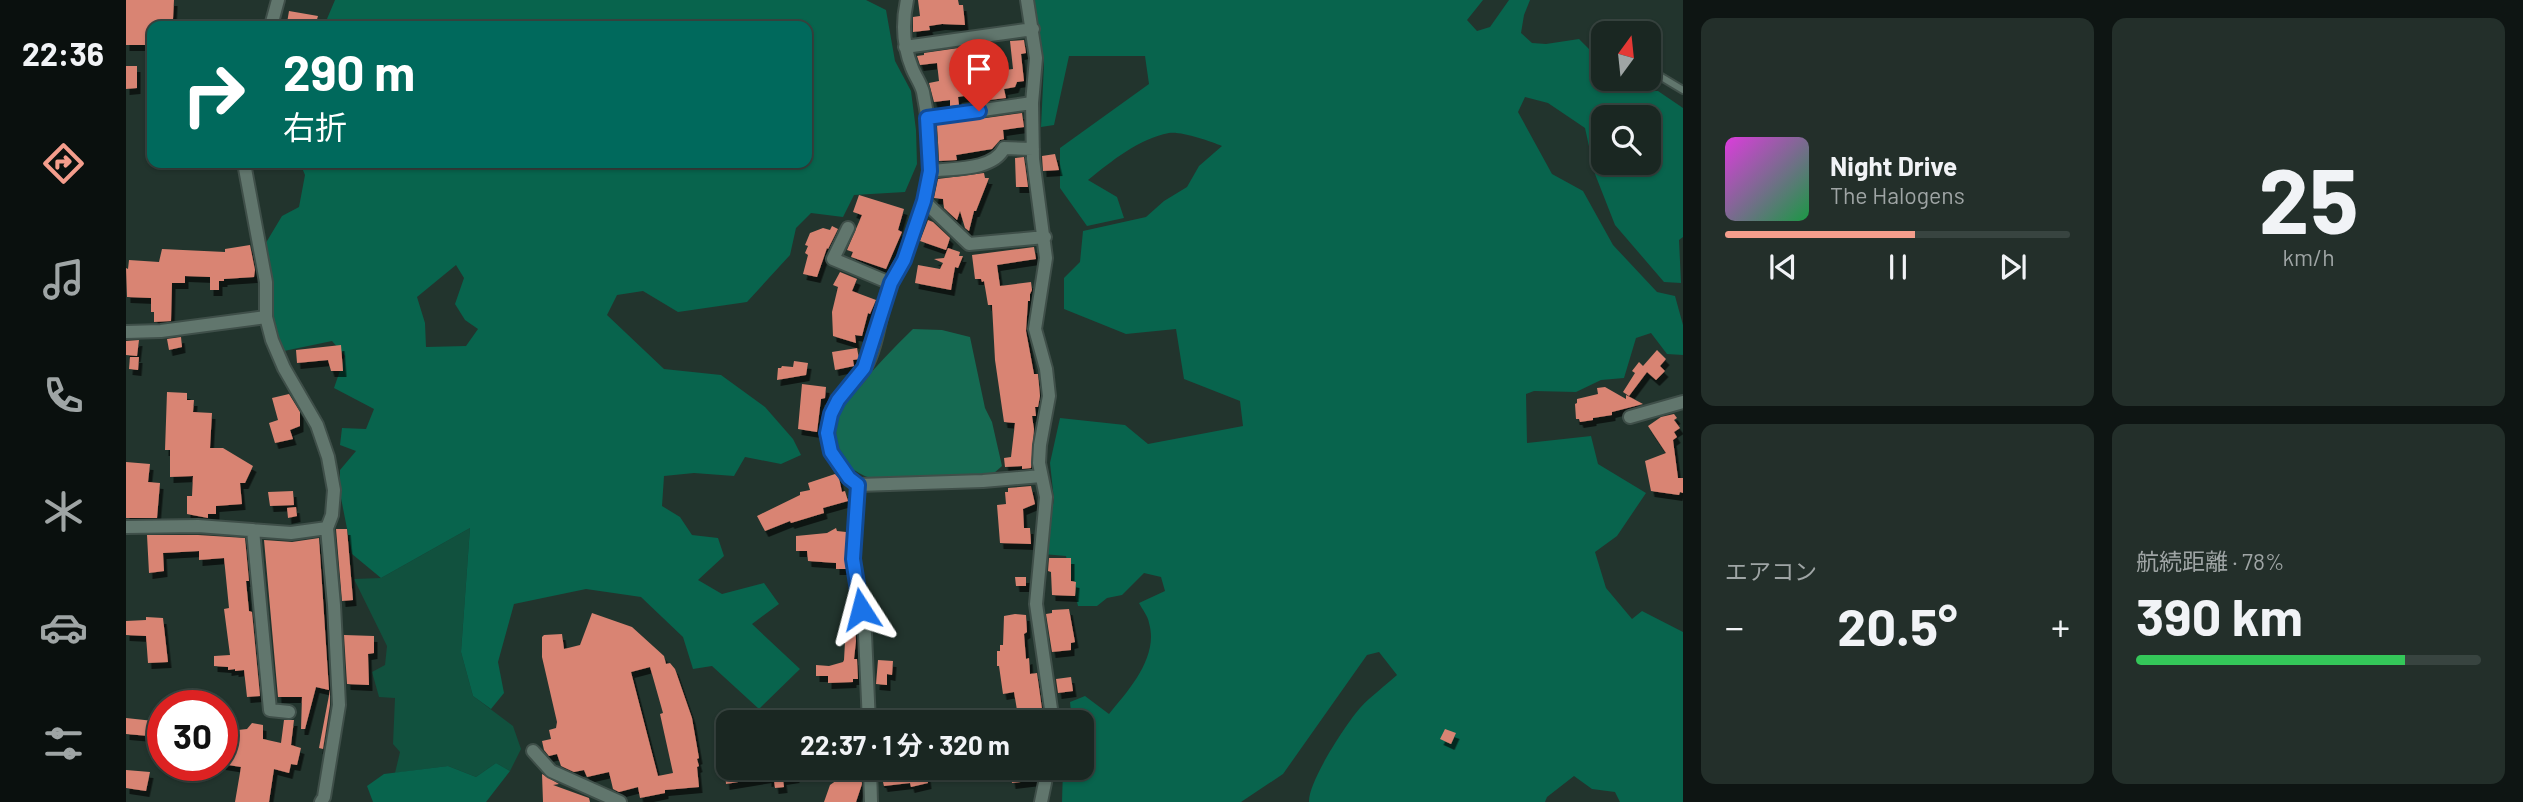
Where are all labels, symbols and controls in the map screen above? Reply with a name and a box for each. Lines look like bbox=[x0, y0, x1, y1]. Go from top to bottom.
north arrow bbox=[1591, 21, 1661, 91]
map controls bbox=[1591, 21, 1661, 175]
text: 22:36 bbox=[22, 34, 104, 72]
pin bbox=[949, 39, 1009, 111]
text: 290 m bbox=[283, 42, 415, 101]
icon: right bbox=[168, 49, 259, 140]
icon: arrive bbox=[960, 50, 998, 88]
button: search bbox=[1591, 105, 1661, 175]
text: 右折 bbox=[283, 107, 347, 145]
icon: directions bbox=[39, 139, 88, 188]
text: 25 bbox=[2258, 143, 2359, 252]
text: Night Drive bbox=[1830, 150, 1957, 181]
text: The Halogens bbox=[1830, 181, 1965, 209]
text: km/h bbox=[2282, 243, 2335, 271]
icon: previous bbox=[1764, 248, 1802, 286]
icon: pause bbox=[1879, 248, 1917, 286]
icon: next bbox=[1994, 248, 2032, 286]
icon: music bbox=[39, 255, 88, 304]
icon: phone bbox=[39, 371, 88, 420]
icon: climate bbox=[39, 487, 88, 536]
text: 航続距離 · 78% bbox=[2136, 547, 2284, 575]
text: エアコン bbox=[1725, 557, 1817, 585]
position arrow bbox=[824, 572, 898, 646]
text: 390 km bbox=[2136, 584, 2303, 646]
text: 20.5° bbox=[1837, 594, 1958, 656]
icon: car bbox=[39, 603, 88, 652]
text: − bbox=[1725, 603, 1744, 649]
text: + bbox=[2051, 603, 2070, 649]
speed limit sign: 30 bbox=[147, 690, 238, 781]
icon: filters bbox=[39, 719, 88, 768]
text: 22:37 · 1 分 · 320 m bbox=[800, 729, 1010, 760]

